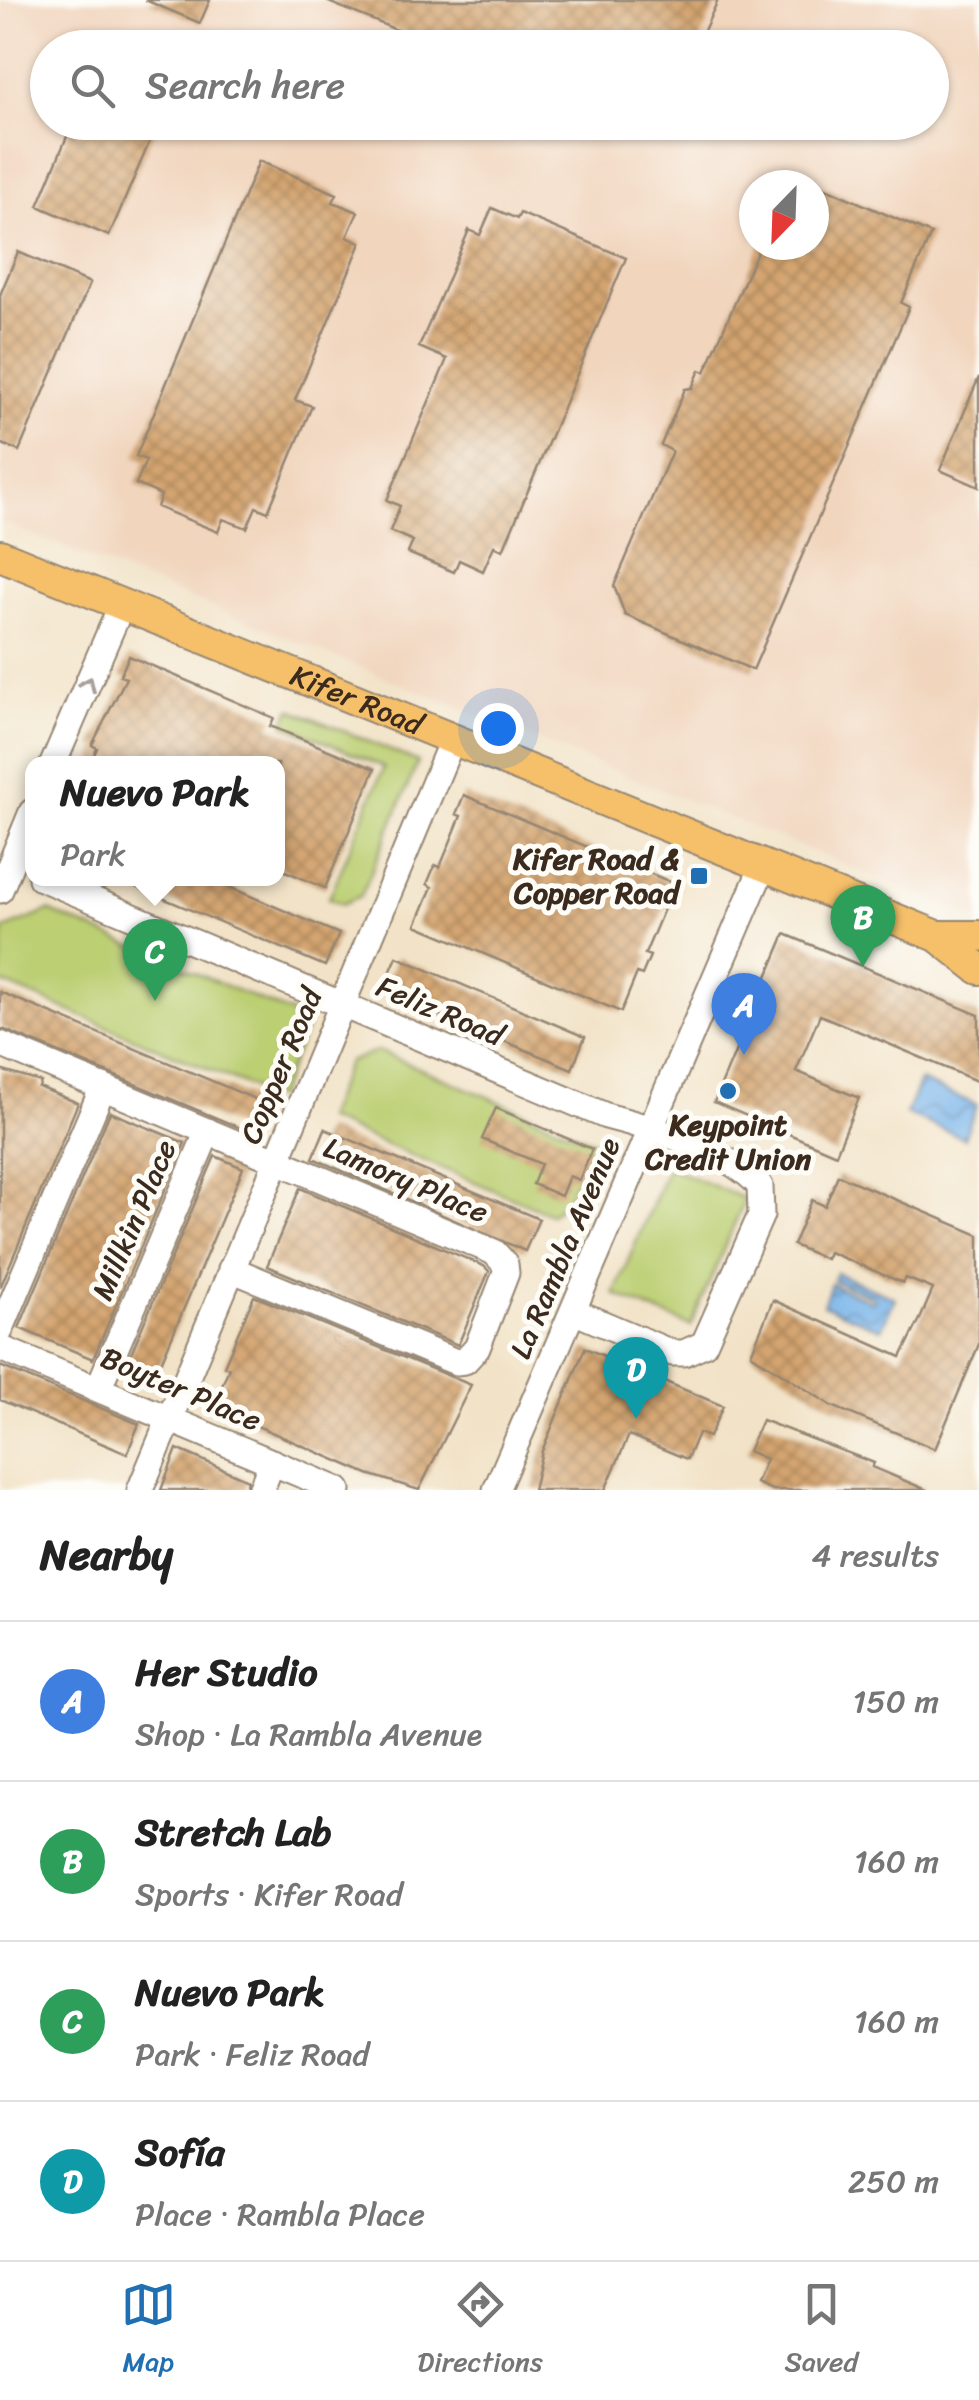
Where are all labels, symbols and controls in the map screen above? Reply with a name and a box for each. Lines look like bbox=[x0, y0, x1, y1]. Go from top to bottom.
search box bbox=[30, 30, 949, 140]
text: Search here bbox=[145, 52, 345, 119]
icon: search bbox=[65, 58, 120, 113]
north arrow bbox=[739, 170, 829, 260]
street label: Kifer Road bbox=[282, 649, 433, 752]
one-way arrow bbox=[76, 676, 96, 694]
your location bbox=[473, 703, 524, 754]
popup bbox=[25, 756, 285, 886]
text: Nuevo Park bbox=[60, 759, 250, 826]
text: Park bbox=[60, 826, 126, 883]
place label: Kifer Road & Copper Road bbox=[512, 832, 682, 920]
marker: Kifer Road & Copper Road bbox=[688, 865, 710, 887]
pin: B bbox=[830, 884, 896, 967]
pin: C bbox=[122, 918, 188, 1001]
street label: Feliz Road bbox=[368, 960, 514, 1063]
pin: A bbox=[712, 972, 776, 1055]
street label: Copper Road bbox=[224, 977, 339, 1153]
marker: Keypoint Credit Union bbox=[717, 1080, 739, 1102]
place label: Keypoint Credit Union bbox=[644, 1098, 812, 1186]
street label: Lamory Place bbox=[315, 1121, 497, 1239]
street label: La Rambla Avenue bbox=[494, 1129, 636, 1367]
street label: Millkin Place bbox=[76, 1131, 192, 1309]
street label: Boyter Place bbox=[92, 1331, 270, 1447]
pin: D bbox=[604, 1336, 668, 1419]
text: Nearby bbox=[40, 1518, 173, 1592]
text: 4 results bbox=[811, 1527, 939, 1584]
text: Her Studio bbox=[135, 1639, 318, 1706]
text: A bbox=[62, 1673, 83, 1730]
text: 150 m bbox=[853, 1673, 939, 1730]
text: Shop · La Rambla Avenue bbox=[135, 1706, 482, 1763]
text: Stretch Lab bbox=[135, 1799, 332, 1866]
text: B bbox=[62, 1833, 83, 1890]
text: 160 m bbox=[854, 1833, 939, 1890]
text: Sports · Kifer Road bbox=[135, 1866, 403, 1923]
text: Nuevo Park bbox=[135, 1959, 325, 2026]
text: C bbox=[63, 1993, 82, 2050]
text: 160 m bbox=[854, 1993, 939, 2050]
text: Park · Feliz Road bbox=[135, 2026, 369, 2083]
text: Sofía bbox=[135, 2119, 225, 2186]
text: D bbox=[63, 2153, 82, 2210]
text: 250 m bbox=[848, 2153, 939, 2210]
text: Place · Rambla Place bbox=[135, 2186, 425, 2243]
tab: Map bbox=[121, 2277, 176, 2386]
tab: Directions bbox=[417, 2277, 543, 2386]
tab: Saved bbox=[784, 2277, 858, 2386]

